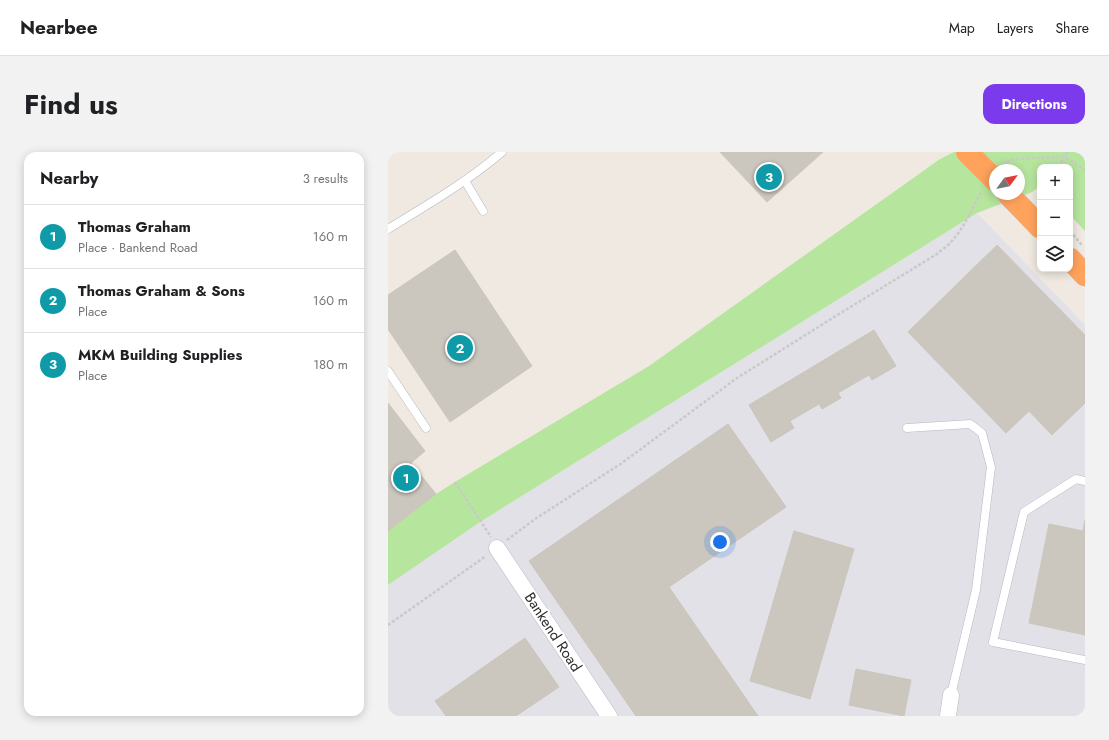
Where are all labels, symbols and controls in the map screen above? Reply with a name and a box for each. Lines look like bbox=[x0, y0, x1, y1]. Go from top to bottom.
text: Nearbee bbox=[20, 14, 98, 41]
text: Map bbox=[949, 18, 975, 38]
text: Layers bbox=[997, 18, 1033, 38]
text: Share bbox=[1055, 18, 1089, 38]
text: Find us bbox=[24, 84, 118, 125]
button: Directions bbox=[983, 84, 1085, 124]
pin: 3 bbox=[756, 162, 782, 192]
north arrow bbox=[989, 164, 1025, 200]
map controls bbox=[1037, 164, 1073, 272]
button: + bbox=[1037, 164, 1073, 200]
text: Nearby bbox=[40, 166, 98, 190]
text: 3 results bbox=[303, 169, 348, 188]
button: − bbox=[1037, 200, 1073, 236]
text: Thomas Graham bbox=[78, 216, 191, 238]
text: 1 bbox=[50, 227, 56, 246]
text: 160 m bbox=[313, 227, 348, 246]
button: layers bbox=[1037, 236, 1073, 272]
text: Place · Bankend Road bbox=[78, 238, 198, 257]
text: Thomas Graham & Sons bbox=[78, 280, 245, 302]
text: 2 bbox=[49, 291, 57, 310]
text: 160 m bbox=[313, 291, 348, 310]
text: Place bbox=[78, 302, 107, 321]
pin: 2 bbox=[447, 333, 473, 363]
text: MKM Building Supplies bbox=[78, 344, 242, 366]
text: 3 bbox=[49, 355, 57, 374]
text: 180 m bbox=[313, 355, 348, 374]
text: Place bbox=[78, 366, 107, 385]
pin: 1 bbox=[393, 463, 419, 493]
your location bbox=[710, 532, 730, 552]
street label: Bankend Road bbox=[519, 588, 587, 676]

